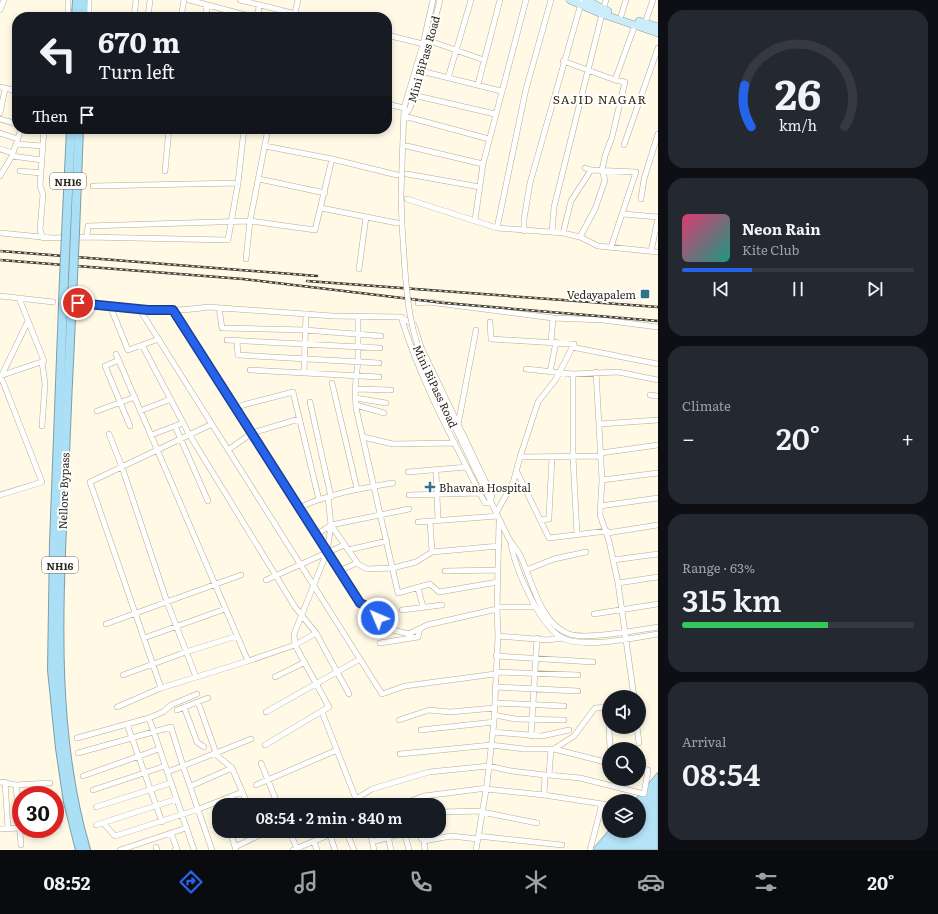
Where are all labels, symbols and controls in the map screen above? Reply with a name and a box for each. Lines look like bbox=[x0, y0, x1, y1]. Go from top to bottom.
street label: Mini BiPass Road bbox=[403, 13, 443, 104]
text: 670 m bbox=[98, 20, 180, 62]
icon: left bbox=[32, 28, 84, 80]
text: Turn left bbox=[98, 58, 175, 85]
text: 26 bbox=[775, 61, 821, 123]
district label: SAJID NAGAR bbox=[553, 90, 647, 108]
text: Then bbox=[32, 104, 68, 127]
icon: arrive bbox=[76, 104, 98, 126]
text: km/h bbox=[779, 114, 818, 135]
road number: NH16 bbox=[50, 173, 86, 189]
text: Neon Rain bbox=[742, 217, 821, 240]
text: Kite Club bbox=[742, 240, 799, 259]
icon: previous bbox=[710, 278, 732, 300]
icon: pause bbox=[787, 278, 809, 300]
icon: next bbox=[864, 278, 886, 300]
pin bbox=[61, 286, 95, 320]
place label: Vedayapalem bbox=[567, 286, 636, 302]
marker: Vedayapalem bbox=[639, 288, 651, 300]
icon: arrive bbox=[67, 292, 89, 314]
street label: Mini BiPass Road bbox=[410, 342, 462, 430]
text: Climate bbox=[682, 396, 731, 415]
text: 20° bbox=[776, 415, 820, 459]
text: − bbox=[682, 421, 695, 454]
text: + bbox=[901, 421, 914, 454]
street label: Nellore Bypass bbox=[54, 452, 72, 530]
place label: Bhavana Hospital bbox=[439, 479, 531, 495]
marker: Bhavana Hospital bbox=[424, 481, 436, 493]
road number: NH16 bbox=[42, 557, 78, 573]
text: Range · 63% bbox=[682, 558, 755, 577]
text: 315 km bbox=[682, 577, 782, 621]
position arrow bbox=[357, 597, 399, 639]
map controls bbox=[602, 690, 646, 838]
button: sound bbox=[602, 690, 646, 734]
text: Arrival bbox=[682, 732, 726, 751]
button: search bbox=[602, 742, 646, 786]
text: 08:54 bbox=[682, 751, 760, 795]
speed limit sign: 30 bbox=[12, 786, 64, 838]
button: layers bbox=[602, 794, 646, 838]
text: 08:54 · 2 min · 840 m bbox=[256, 806, 402, 829]
icon: directions bbox=[177, 868, 205, 896]
icon: music bbox=[292, 868, 320, 896]
icon: phone bbox=[407, 868, 435, 896]
icon: climate bbox=[522, 868, 550, 896]
icon: car bbox=[637, 868, 665, 896]
icon: filters bbox=[752, 868, 780, 896]
text: 08:52 bbox=[43, 869, 90, 896]
text: 20° bbox=[867, 869, 895, 896]

